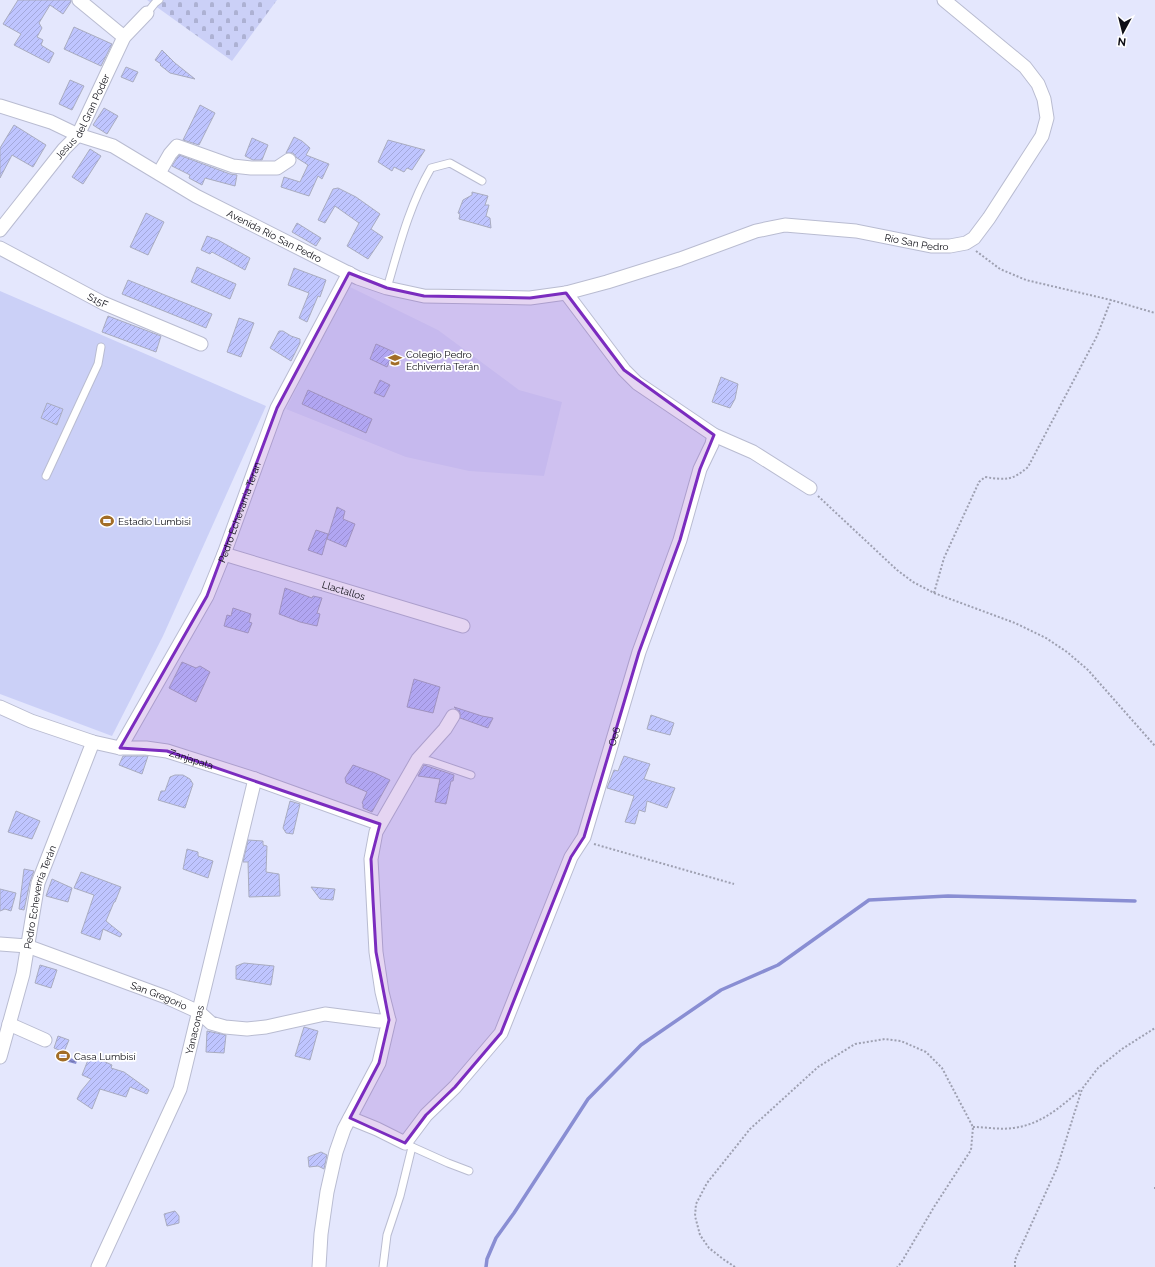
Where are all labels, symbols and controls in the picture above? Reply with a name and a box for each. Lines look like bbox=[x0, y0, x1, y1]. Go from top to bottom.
north arrow bbox=[1103, 12, 1143, 52]
text: N bbox=[1117, 34, 1127, 48]
street label: Jesus del Gran Poder bbox=[53, 72, 112, 162]
street label: Avenida Río San Pedro bbox=[225, 208, 323, 265]
street label: Río San Pedro bbox=[884, 232, 949, 252]
street label: S15F bbox=[86, 291, 110, 311]
place label: Colegio Pedro Echiverria Terán bbox=[406, 349, 479, 372]
school or university icon: Colegio Pedro Echiverria Terán bbox=[387, 352, 403, 368]
street label: Pedro Echevarria Teran bbox=[216, 460, 263, 564]
sports icon: Estadio Lumbisi bbox=[99, 513, 115, 529]
place label: Estadio Lumbisi bbox=[118, 516, 191, 527]
street label: Llactallos bbox=[321, 579, 367, 602]
street label: Oe6 bbox=[606, 726, 622, 747]
street label: Zanjapata bbox=[168, 747, 215, 771]
street label: Pedro Echeverría Terán bbox=[22, 844, 58, 950]
street label: San Gregorio bbox=[129, 979, 189, 1012]
street label: Yanaconas bbox=[184, 1004, 206, 1055]
sports icon: Casa Lumbisí bbox=[55, 1048, 71, 1064]
place label: Casa Lumbisí bbox=[74, 1051, 136, 1062]

